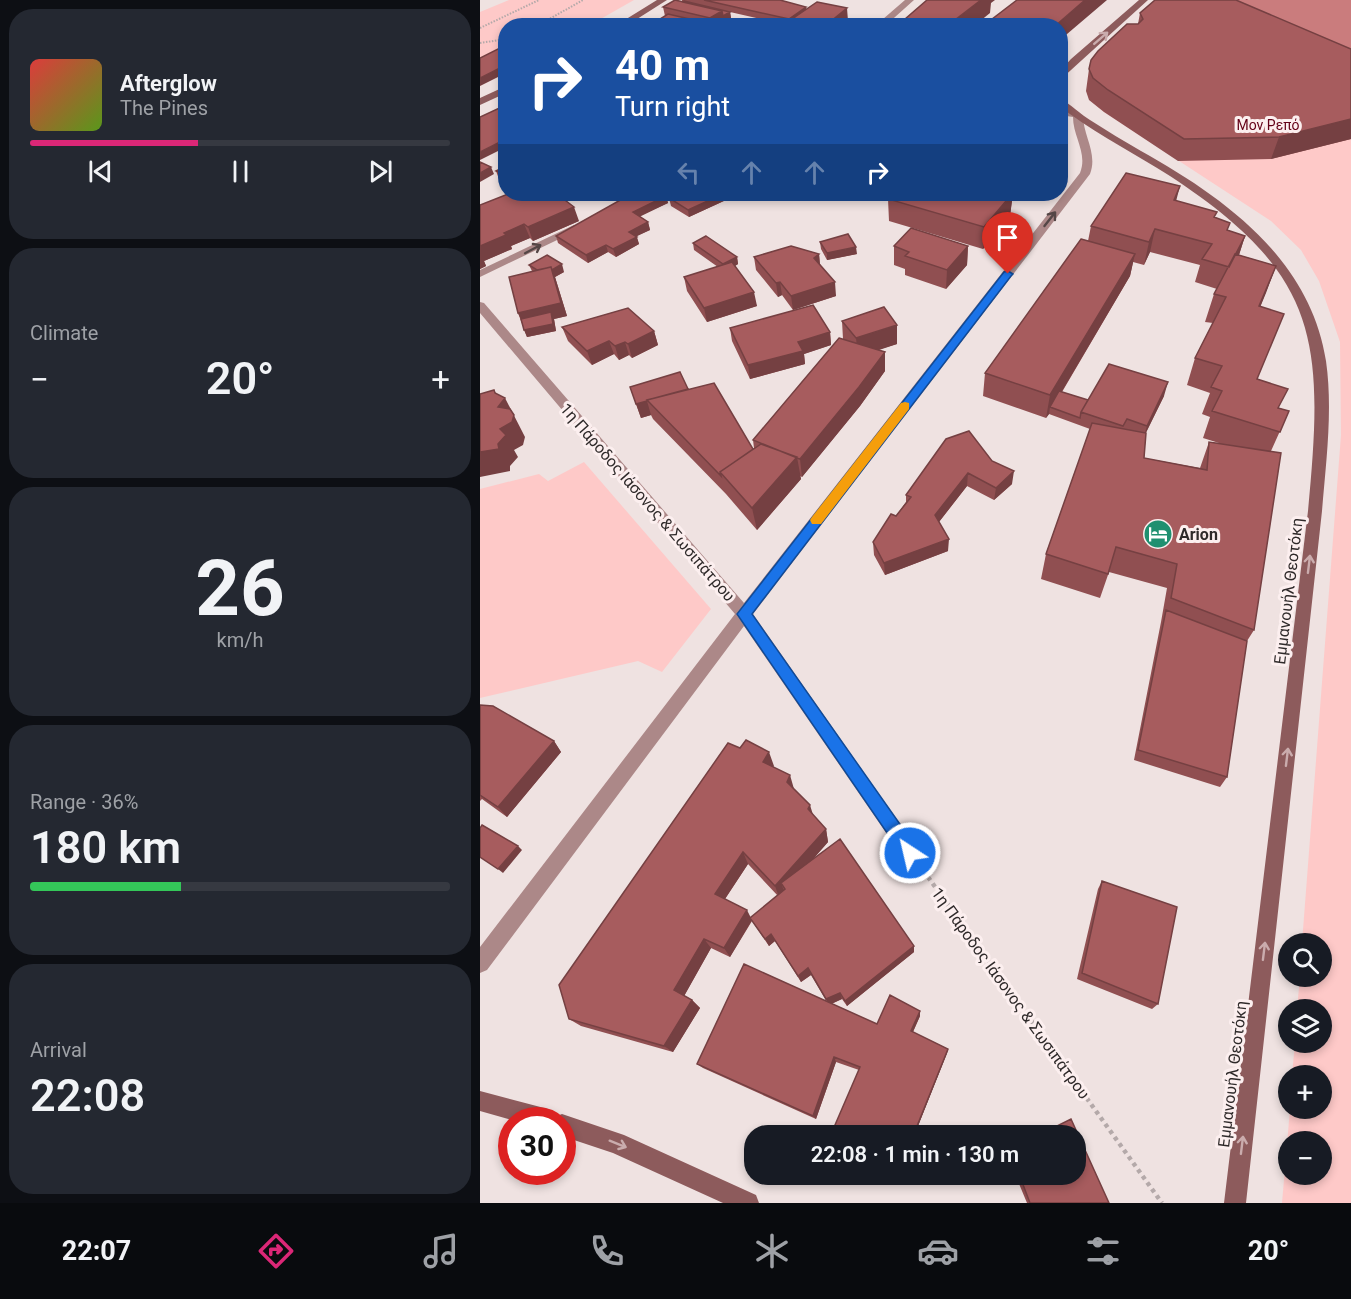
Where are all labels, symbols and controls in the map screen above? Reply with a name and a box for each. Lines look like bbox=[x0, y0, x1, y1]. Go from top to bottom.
one-way arrow bbox=[1093, 31, 1109, 44]
text: 40 m bbox=[615, 41, 710, 90]
icon: right bbox=[516, 42, 594, 120]
text: Afterglow bbox=[120, 71, 217, 96]
text: Turn right bbox=[615, 91, 730, 123]
text: The Pines bbox=[120, 96, 208, 120]
park label: Μον Ρεπό bbox=[1236, 117, 1300, 133]
icon: previous bbox=[84, 155, 117, 188]
icon: pause bbox=[224, 155, 257, 188]
icon: next bbox=[364, 155, 397, 188]
icon: left bbox=[672, 156, 705, 189]
icon: ahead bbox=[735, 156, 768, 189]
icon: ahead bbox=[798, 156, 831, 189]
icon: right bbox=[861, 156, 894, 189]
one-way arrow bbox=[1043, 211, 1056, 227]
pin bbox=[982, 212, 1033, 274]
icon: arrive bbox=[991, 221, 1024, 254]
one-way arrow bbox=[524, 243, 541, 255]
text: Climate bbox=[30, 321, 98, 345]
text: 20° bbox=[206, 352, 274, 405]
text: − bbox=[30, 360, 49, 399]
text: + bbox=[431, 360, 450, 399]
street label: 1η Πάροδος Ιάσονος & Σωσιπάτρου bbox=[556, 399, 739, 605]
street label: Εμμανουήλ Θεοτόκη bbox=[1270, 517, 1307, 665]
hotel icon: Arion bbox=[1142, 518, 1174, 550]
place label: Arion bbox=[1179, 525, 1218, 544]
text: 26 bbox=[195, 543, 285, 634]
one-way arrow bbox=[1304, 554, 1315, 574]
text: km/h bbox=[217, 628, 263, 652]
one-way arrow bbox=[1282, 748, 1293, 768]
text: Range · 36% bbox=[30, 790, 138, 814]
text: 180 km bbox=[30, 821, 181, 874]
position arrow bbox=[878, 821, 942, 885]
street label: 1η Πάροδος Ιάσονος & Σωσιπάτρου bbox=[928, 884, 1094, 1103]
map controls bbox=[1278, 933, 1332, 1185]
button: search bbox=[1278, 933, 1332, 987]
one-way arrow bbox=[1259, 942, 1270, 962]
button: layers bbox=[1278, 999, 1332, 1053]
street label: Εμμανουήλ Θεοτόκη bbox=[1214, 1000, 1251, 1148]
text: Arrival bbox=[30, 1038, 87, 1062]
button: + bbox=[1278, 1065, 1332, 1119]
text: 22:08 bbox=[30, 1069, 145, 1122]
speed limit sign: 30 bbox=[498, 1107, 576, 1185]
button: − bbox=[1278, 1131, 1332, 1185]
one-way arrow bbox=[1237, 1135, 1248, 1155]
one-way arrow bbox=[608, 1140, 627, 1151]
text: 22:08 · 1 min · 130 m bbox=[811, 1142, 1019, 1167]
icon: directions bbox=[255, 1230, 297, 1272]
icon: music bbox=[420, 1230, 462, 1272]
icon: phone bbox=[586, 1230, 628, 1272]
icon: climate bbox=[751, 1230, 793, 1272]
icon: car bbox=[917, 1230, 959, 1272]
icon: filters bbox=[1082, 1230, 1124, 1272]
text: 22:07 bbox=[62, 1235, 131, 1267]
text: 20° bbox=[1248, 1235, 1289, 1267]

